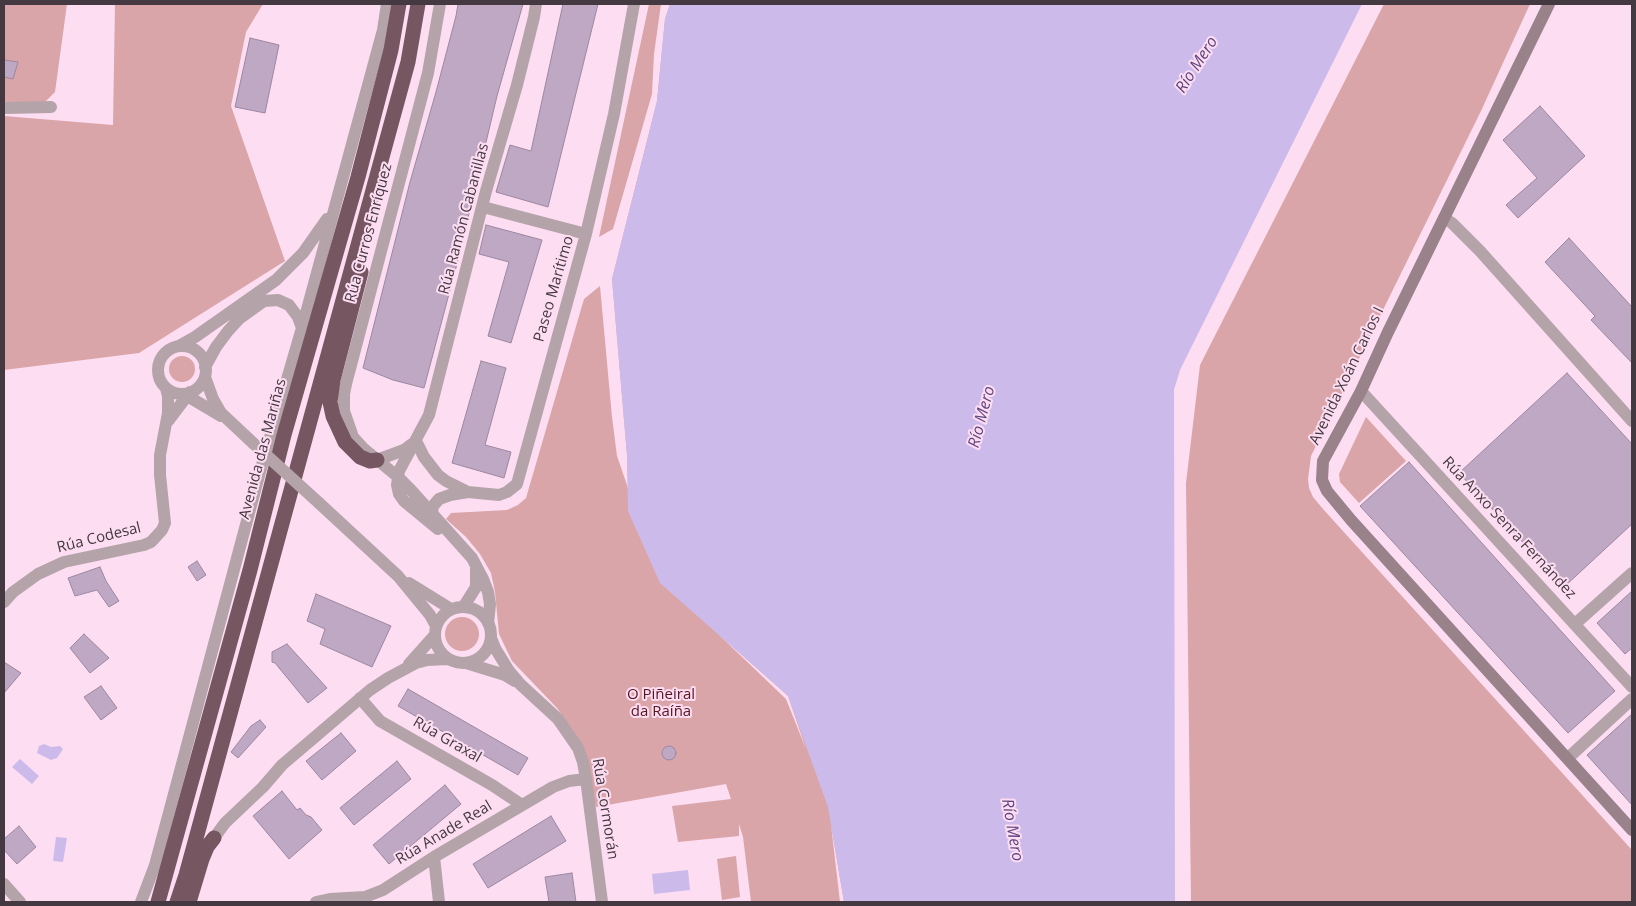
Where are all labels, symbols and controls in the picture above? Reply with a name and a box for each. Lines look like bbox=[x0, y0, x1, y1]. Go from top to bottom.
water label: Río Mero bbox=[1172, 33, 1222, 97]
street label: Rúa Ramón Cabanillas bbox=[435, 142, 493, 296]
street label: Rúa Curros Enríquez bbox=[342, 162, 396, 304]
street label: Paseo Marítimo bbox=[530, 234, 578, 344]
street label: Avenida Xoán Carlos I bbox=[1306, 304, 1388, 448]
street label: Avenida das Mariñas bbox=[236, 377, 290, 521]
water label: Río Mero bbox=[965, 384, 999, 450]
street label: Rúa Anxo Senra Fernández bbox=[1438, 453, 1580, 603]
street label: Rúa Codesal bbox=[55, 519, 143, 557]
park label: O Piñeiral da Raíña bbox=[627, 686, 695, 721]
street label: Rúa Graxal bbox=[410, 713, 484, 767]
street label: Rúa Cormorán bbox=[588, 757, 622, 861]
street label: Rúa Anade Real bbox=[393, 797, 495, 869]
water label: Río Mero bbox=[997, 797, 1027, 863]

